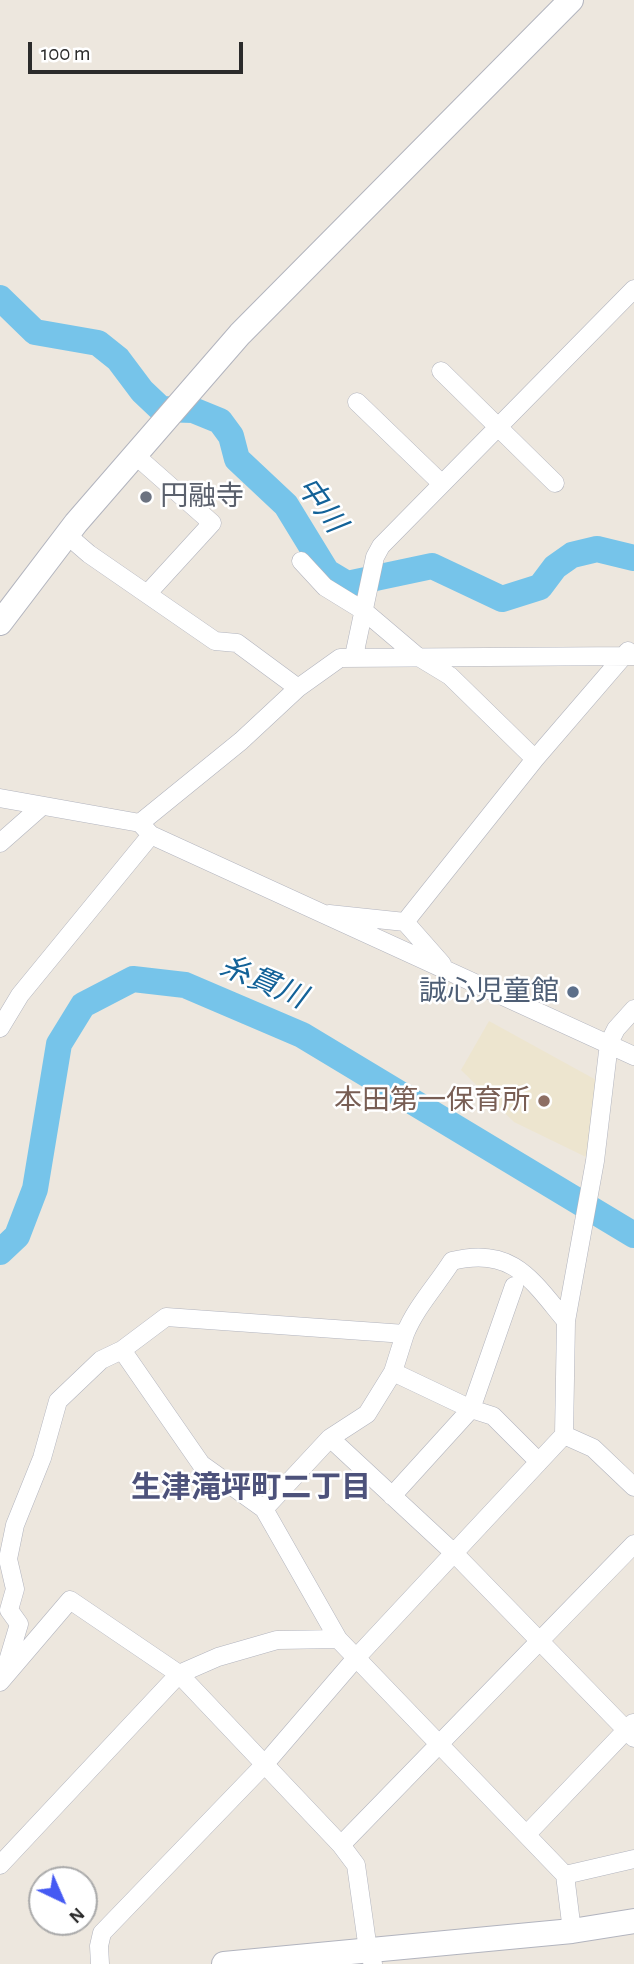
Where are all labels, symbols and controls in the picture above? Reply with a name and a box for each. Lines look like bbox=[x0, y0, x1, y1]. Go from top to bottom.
scale bar bbox=[32, 28, 247, 72]
text: 100 m bbox=[41, 43, 91, 64]
water label: 中川 bbox=[289, 470, 353, 540]
place label: 円融寺 bbox=[160, 480, 244, 514]
marker: 円融寺 bbox=[138, 489, 154, 505]
water label: 糸貫川 bbox=[215, 948, 311, 1016]
place label: 誠心児童館 bbox=[419, 975, 559, 1009]
marker: 誠心児童館 bbox=[565, 984, 581, 1000]
place label: 本田第一保育所 bbox=[334, 1084, 530, 1118]
marker: 本田第一保育所 bbox=[536, 1093, 552, 1109]
district label: 生津滝坪町二丁目 bbox=[131, 1470, 371, 1506]
north arrow bbox=[28, 1866, 98, 1936]
text: N bbox=[65, 1904, 88, 1926]

